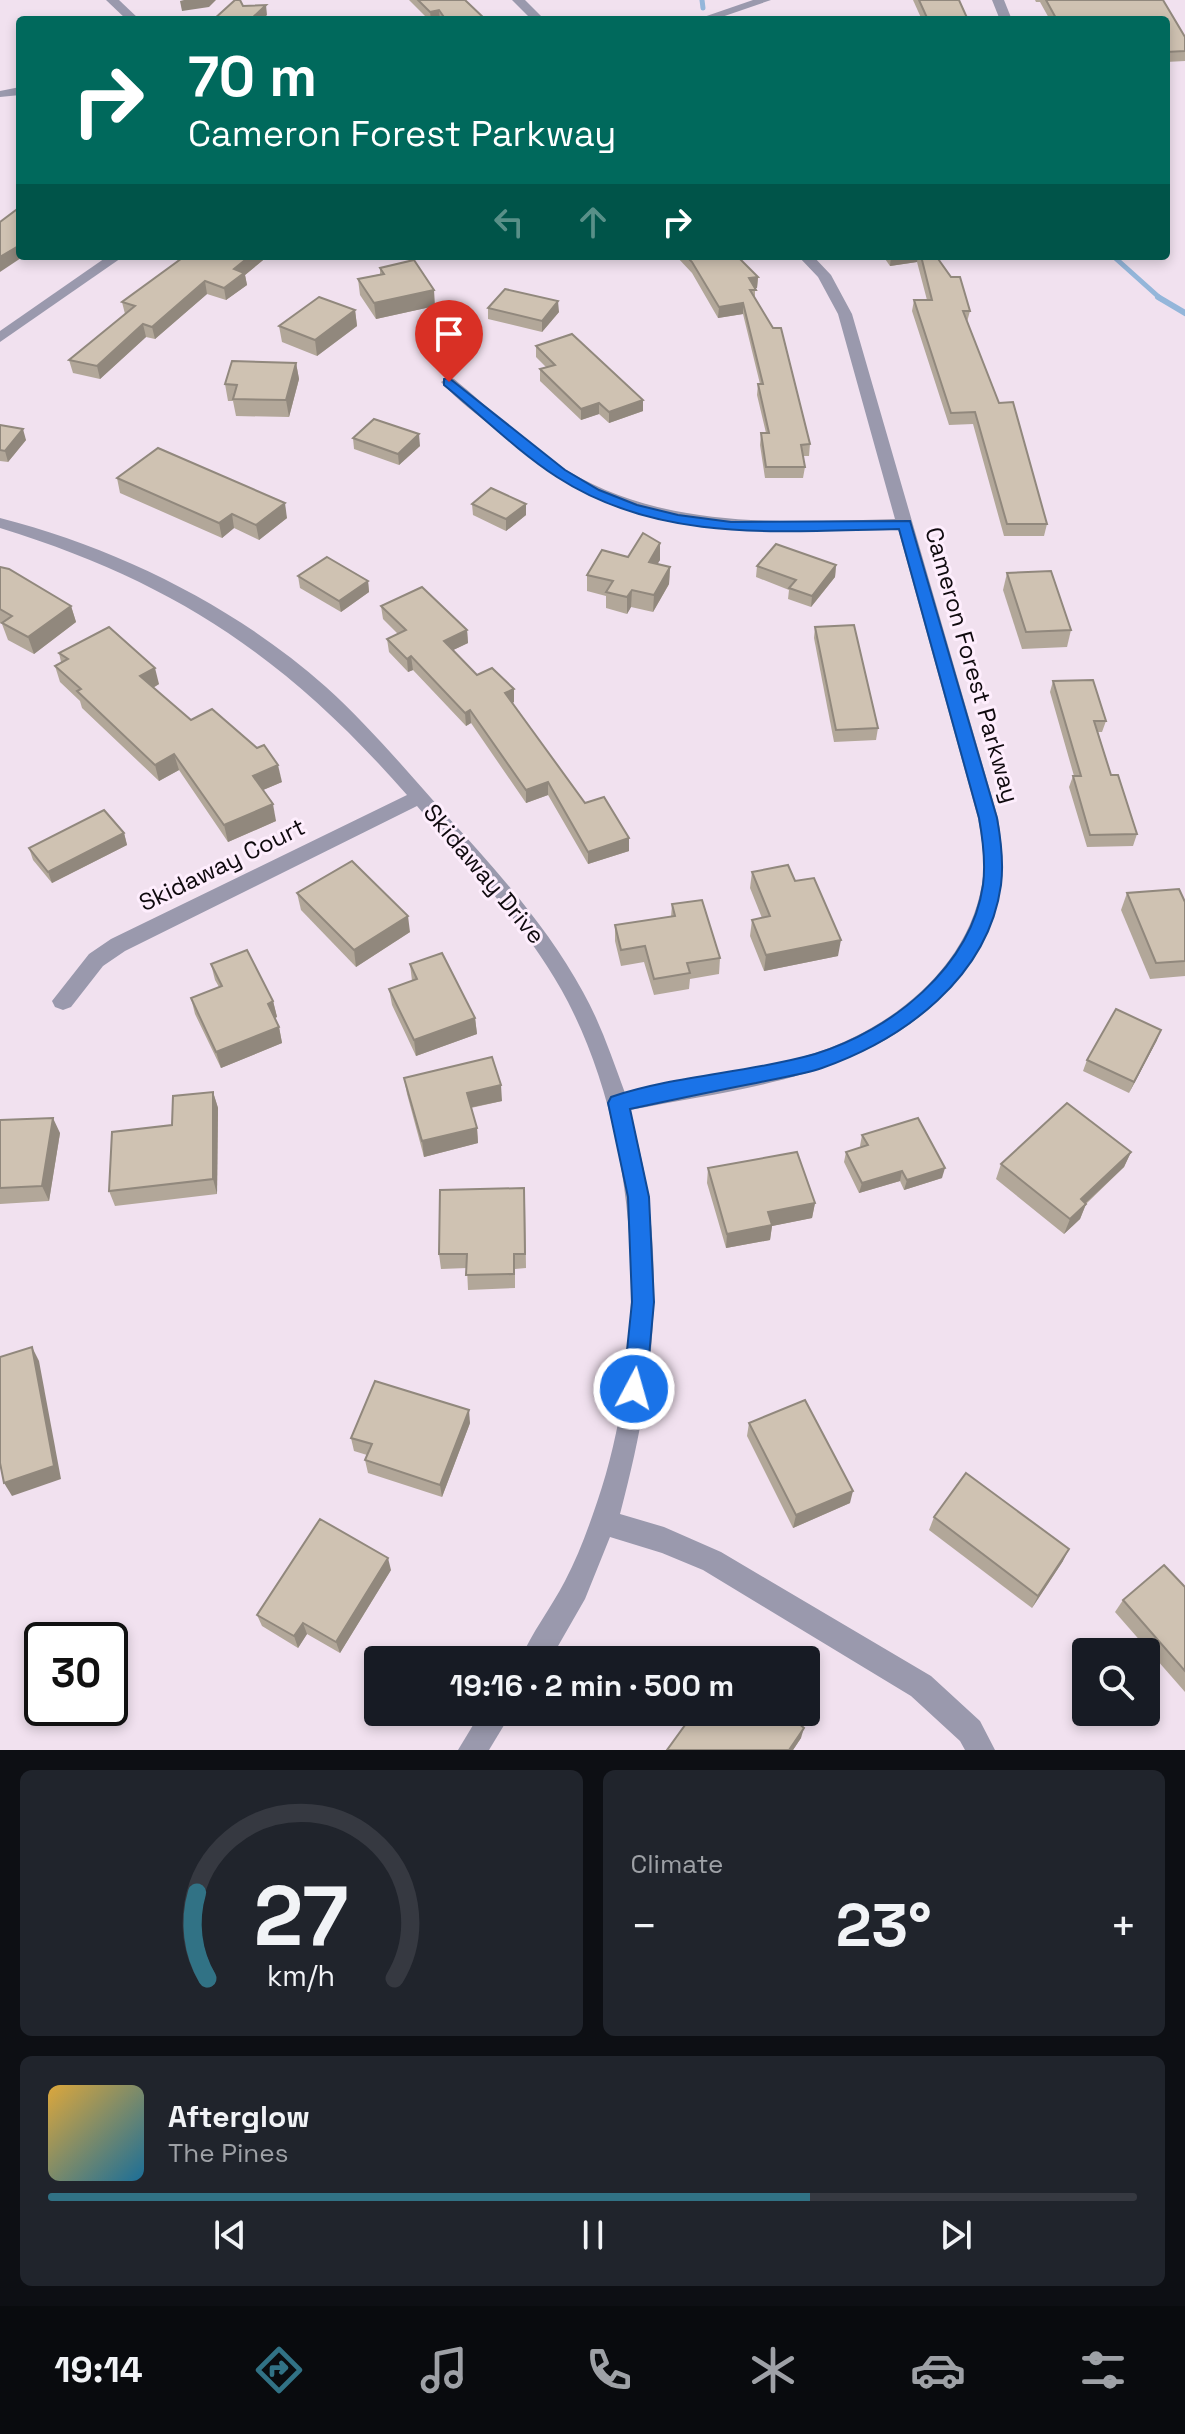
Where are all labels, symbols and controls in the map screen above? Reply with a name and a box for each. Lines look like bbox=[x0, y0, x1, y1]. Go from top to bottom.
text: 70 m bbox=[188, 41, 317, 112]
icon: right bbox=[56, 48, 160, 152]
text: Cameron Forest Parkway bbox=[188, 111, 616, 157]
icon: left bbox=[487, 200, 531, 244]
icon: ahead bbox=[571, 200, 615, 244]
icon: right bbox=[655, 200, 699, 244]
pin bbox=[415, 300, 483, 382]
icon: arrive bbox=[427, 312, 471, 356]
street label: Cameron Forest Parkway bbox=[918, 523, 1027, 806]
street label: Skidaway Drive bbox=[417, 797, 552, 950]
street label: Skidaway Court bbox=[134, 811, 310, 918]
position arrow bbox=[592, 1347, 676, 1431]
speed limit sign: 30 bbox=[24, 1622, 128, 1726]
map controls bbox=[1072, 1638, 1160, 1726]
button: search bbox=[1072, 1638, 1160, 1726]
text: 19:16 · 2 min · 500 m bbox=[450, 1666, 734, 1705]
text: Climate bbox=[631, 1847, 723, 1881]
text: 27 bbox=[254, 1863, 349, 1969]
text: 23° bbox=[836, 1887, 932, 1964]
text: − bbox=[631, 1898, 658, 1954]
text: + bbox=[1110, 1898, 1137, 1954]
text: km/h bbox=[267, 1958, 335, 1994]
text: Afterglow bbox=[168, 2097, 310, 2136]
text: The Pines bbox=[168, 2136, 288, 2170]
icon: previous bbox=[208, 2213, 252, 2257]
icon: pause bbox=[571, 2213, 615, 2257]
icon: next bbox=[934, 2213, 978, 2257]
icon: directions bbox=[251, 2342, 307, 2398]
icon: music bbox=[416, 2342, 472, 2398]
icon: phone bbox=[581, 2342, 637, 2398]
icon: climate bbox=[745, 2342, 801, 2398]
icon: car bbox=[910, 2342, 966, 2398]
icon: filters bbox=[1075, 2342, 1131, 2398]
text: 19:14 bbox=[54, 2347, 143, 2393]

